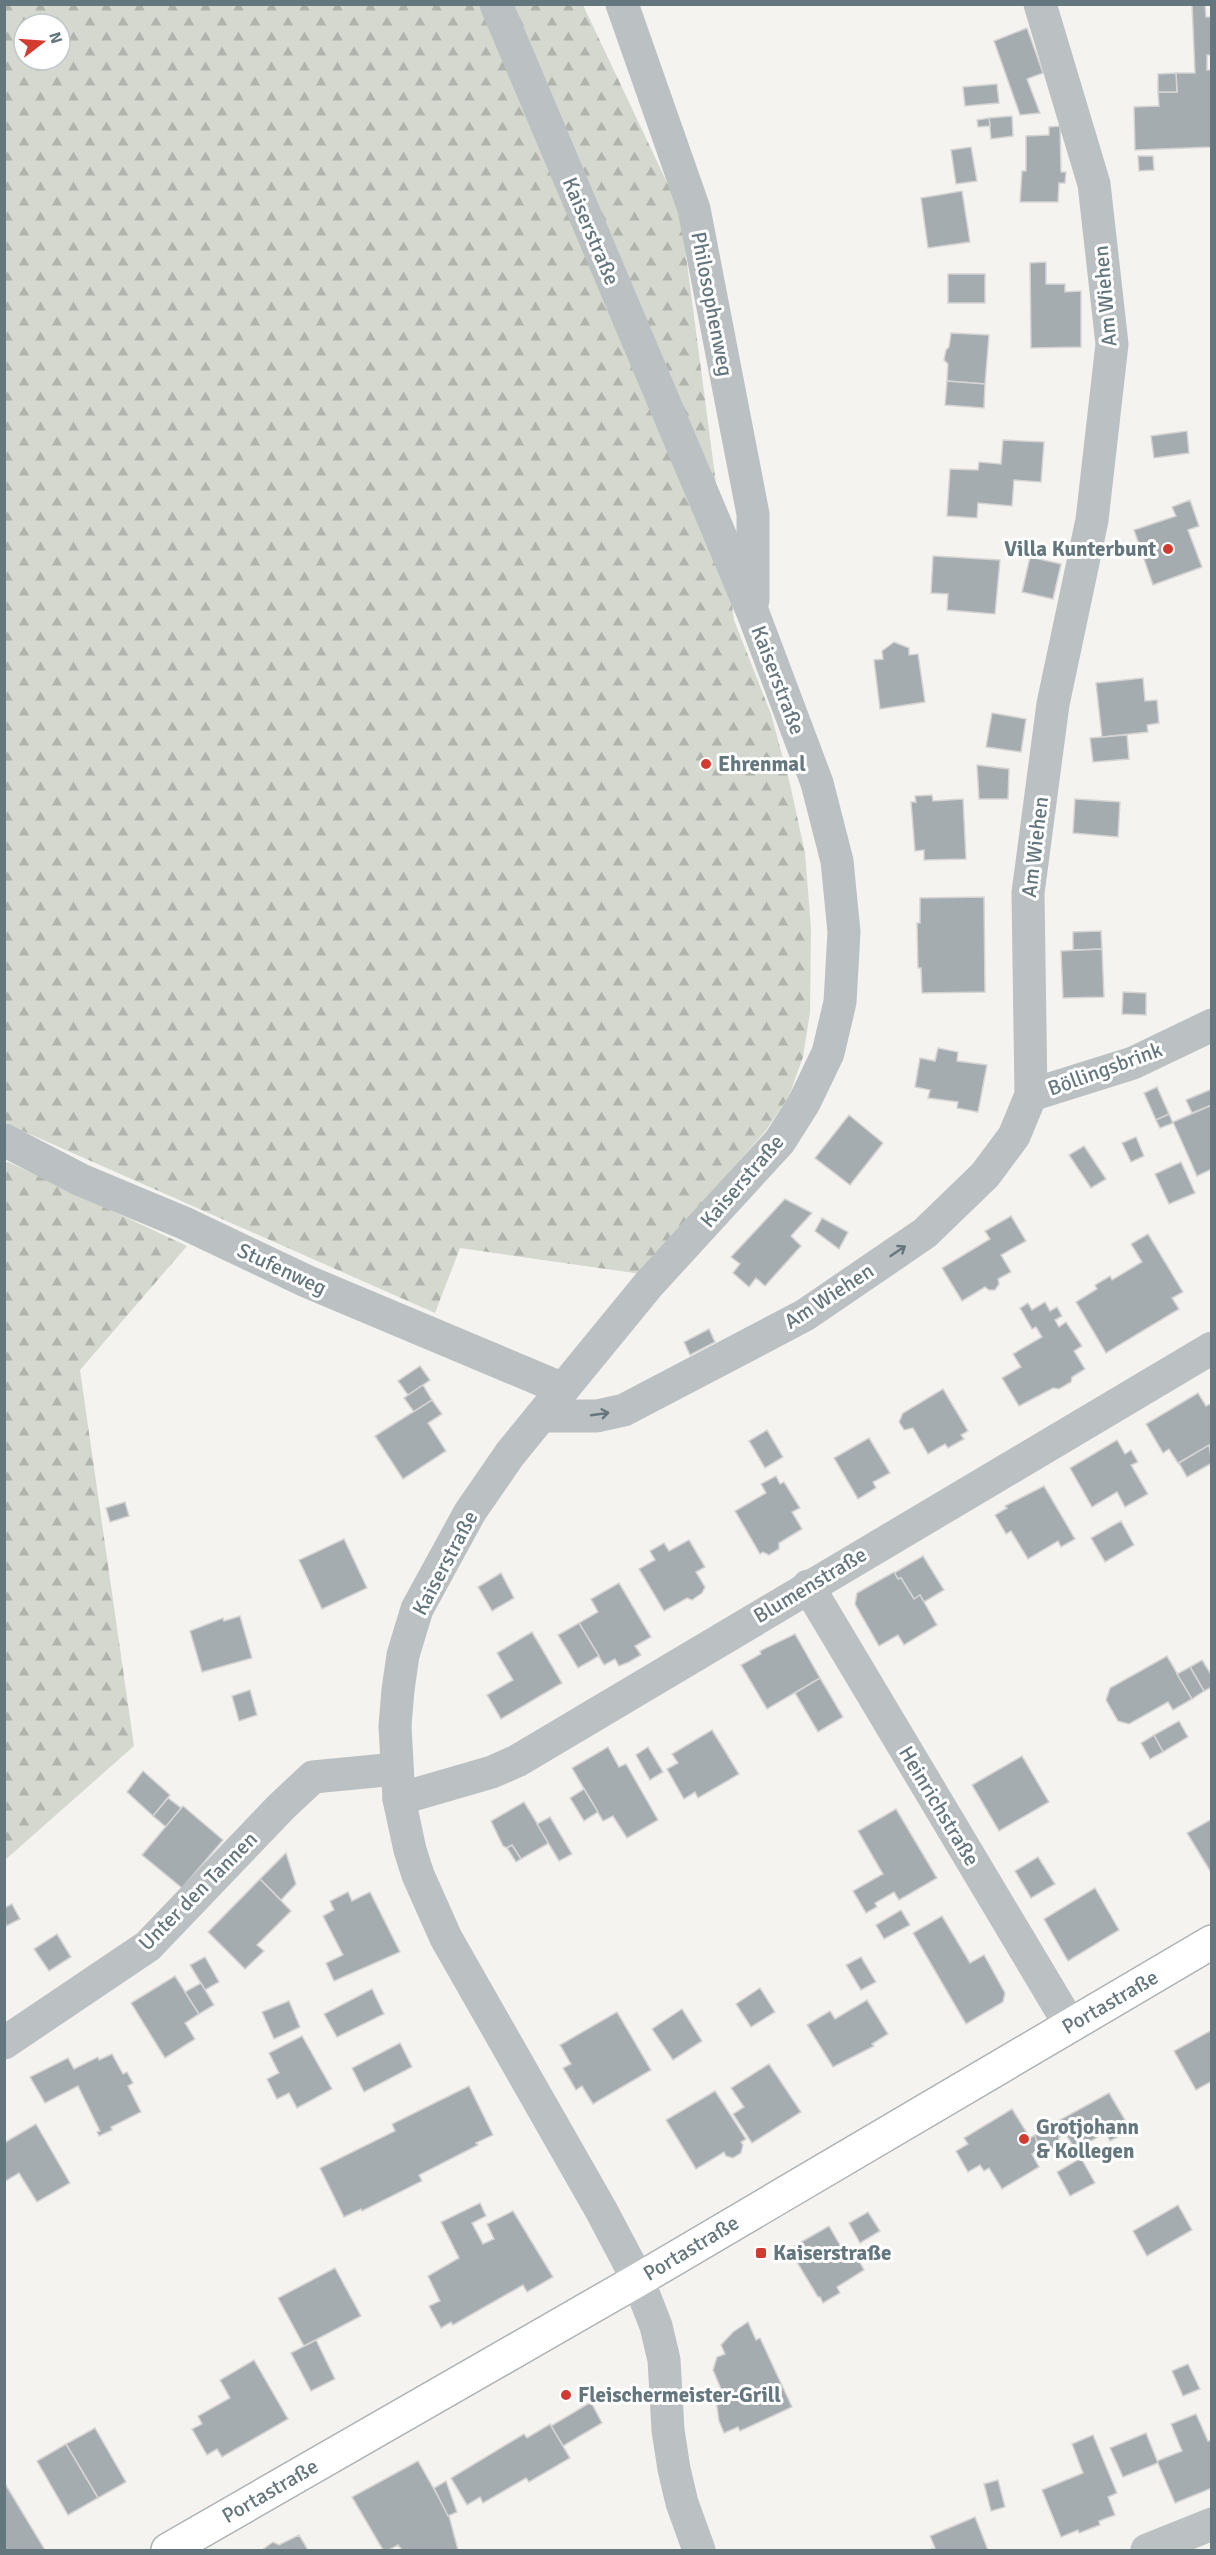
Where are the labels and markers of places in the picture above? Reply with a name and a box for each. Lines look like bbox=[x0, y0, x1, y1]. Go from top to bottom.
place label: Villa Kunterbunt bbox=[1004, 536, 1156, 562]
marker: Villa Kunterbunt bbox=[1161, 542, 1175, 556]
place label: Ehrenmal bbox=[718, 751, 806, 777]
marker: Ehrenmal bbox=[699, 757, 713, 771]
place label: Grotjohann & Kollegen bbox=[1036, 2114, 1139, 2164]
marker: Grotjohann & Kollegen bbox=[1017, 2132, 1031, 2146]
place label: Kaiserstraße bbox=[773, 2240, 892, 2266]
marker: Kaiserstraße bbox=[754, 2246, 768, 2260]
place label: Fleischermeister-Grill bbox=[578, 2382, 781, 2408]
marker: Fleischermeister-Grill bbox=[559, 2388, 573, 2402]

